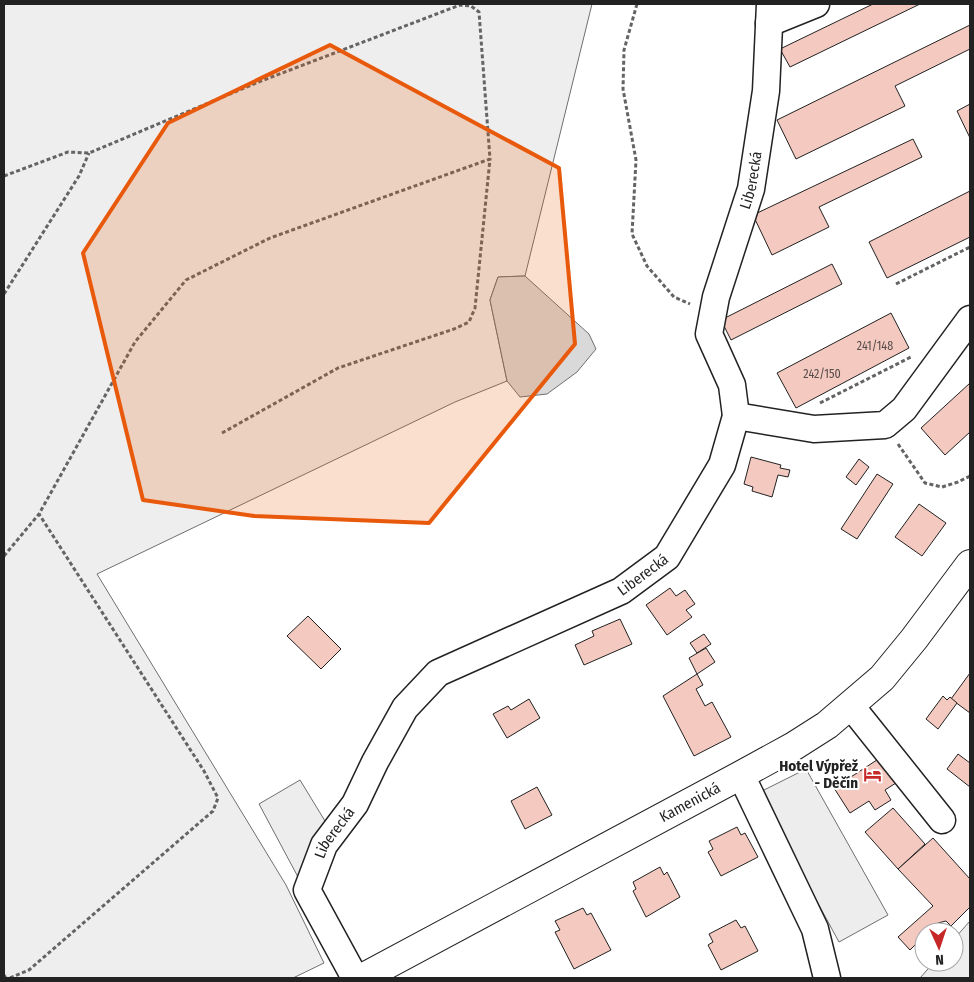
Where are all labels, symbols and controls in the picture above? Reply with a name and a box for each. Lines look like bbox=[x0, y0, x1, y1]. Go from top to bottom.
street label: Liberecká bbox=[736, 150, 766, 211]
house number: 241/148 bbox=[857, 339, 893, 353]
house number: 242/150 bbox=[803, 367, 841, 381]
street label: Liberecká bbox=[614, 550, 672, 599]
place label: Hotel Výpřež - Děčín bbox=[779, 757, 859, 792]
hotel icon: Hotel Výpřež - Děčín bbox=[862, 765, 882, 785]
street label: Kamenická bbox=[656, 779, 723, 826]
street label: Liberecká bbox=[311, 804, 358, 861]
north arrow bbox=[914, 922, 964, 972]
text: N bbox=[935, 951, 944, 968]

